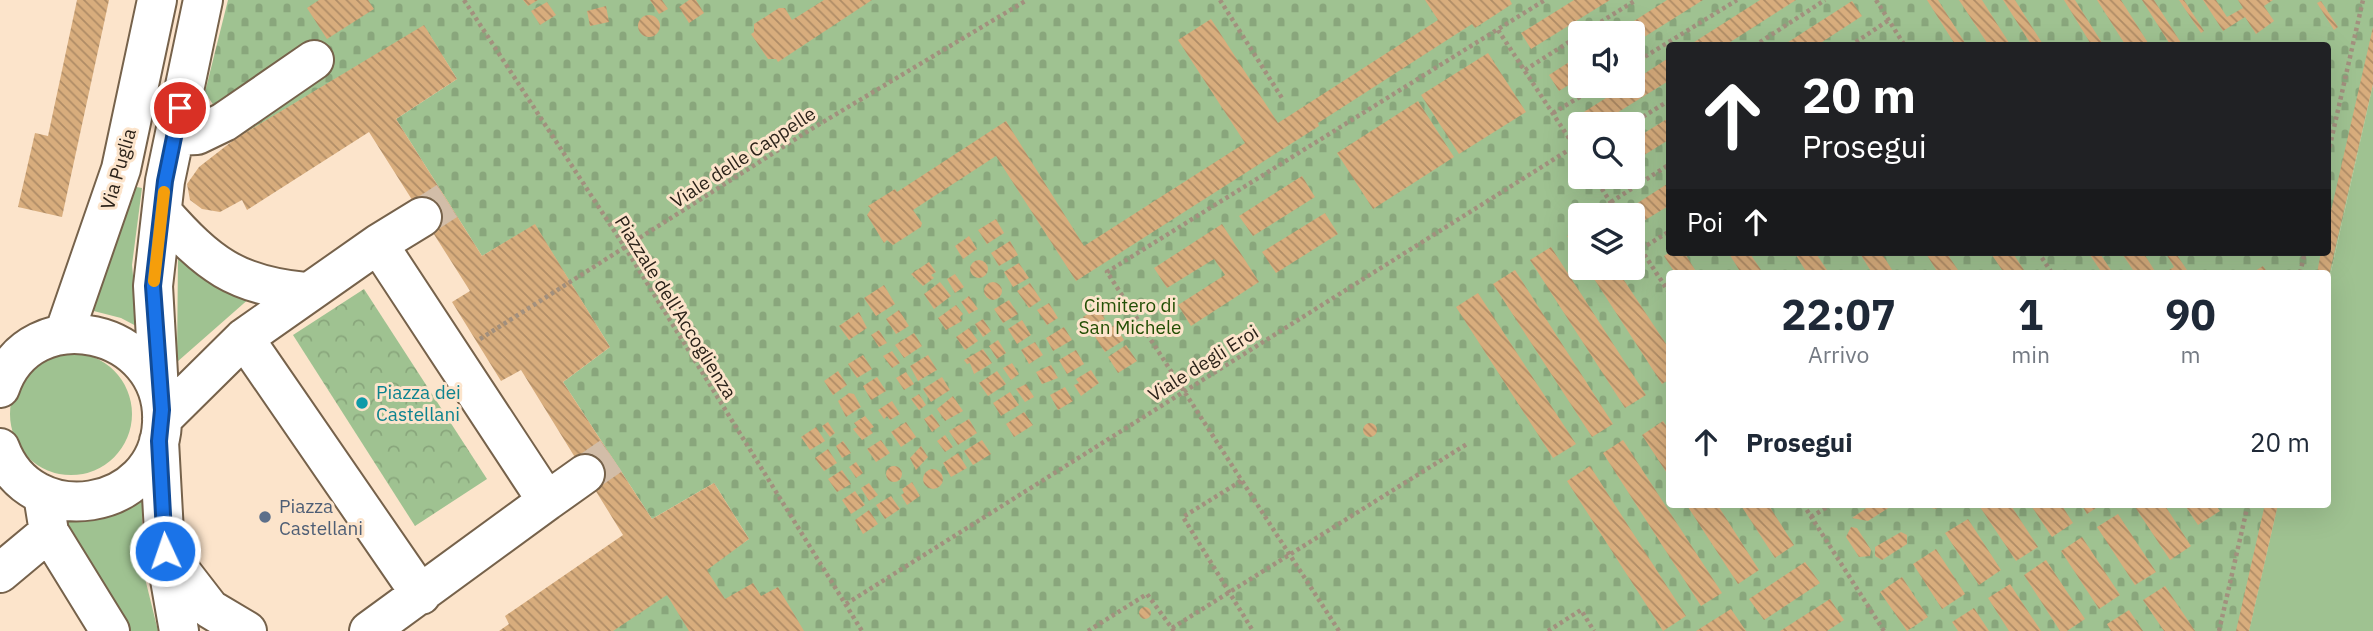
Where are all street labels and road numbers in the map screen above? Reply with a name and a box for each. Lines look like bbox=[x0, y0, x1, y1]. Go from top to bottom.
street label: Viale delle Cappelle bbox=[666, 101, 820, 213]
street label: Via Puglia bbox=[95, 126, 141, 212]
street label: Piazzale dell'Accoglienza bbox=[610, 211, 742, 403]
street label: Viale degli Eroi bbox=[1143, 319, 1263, 407]

